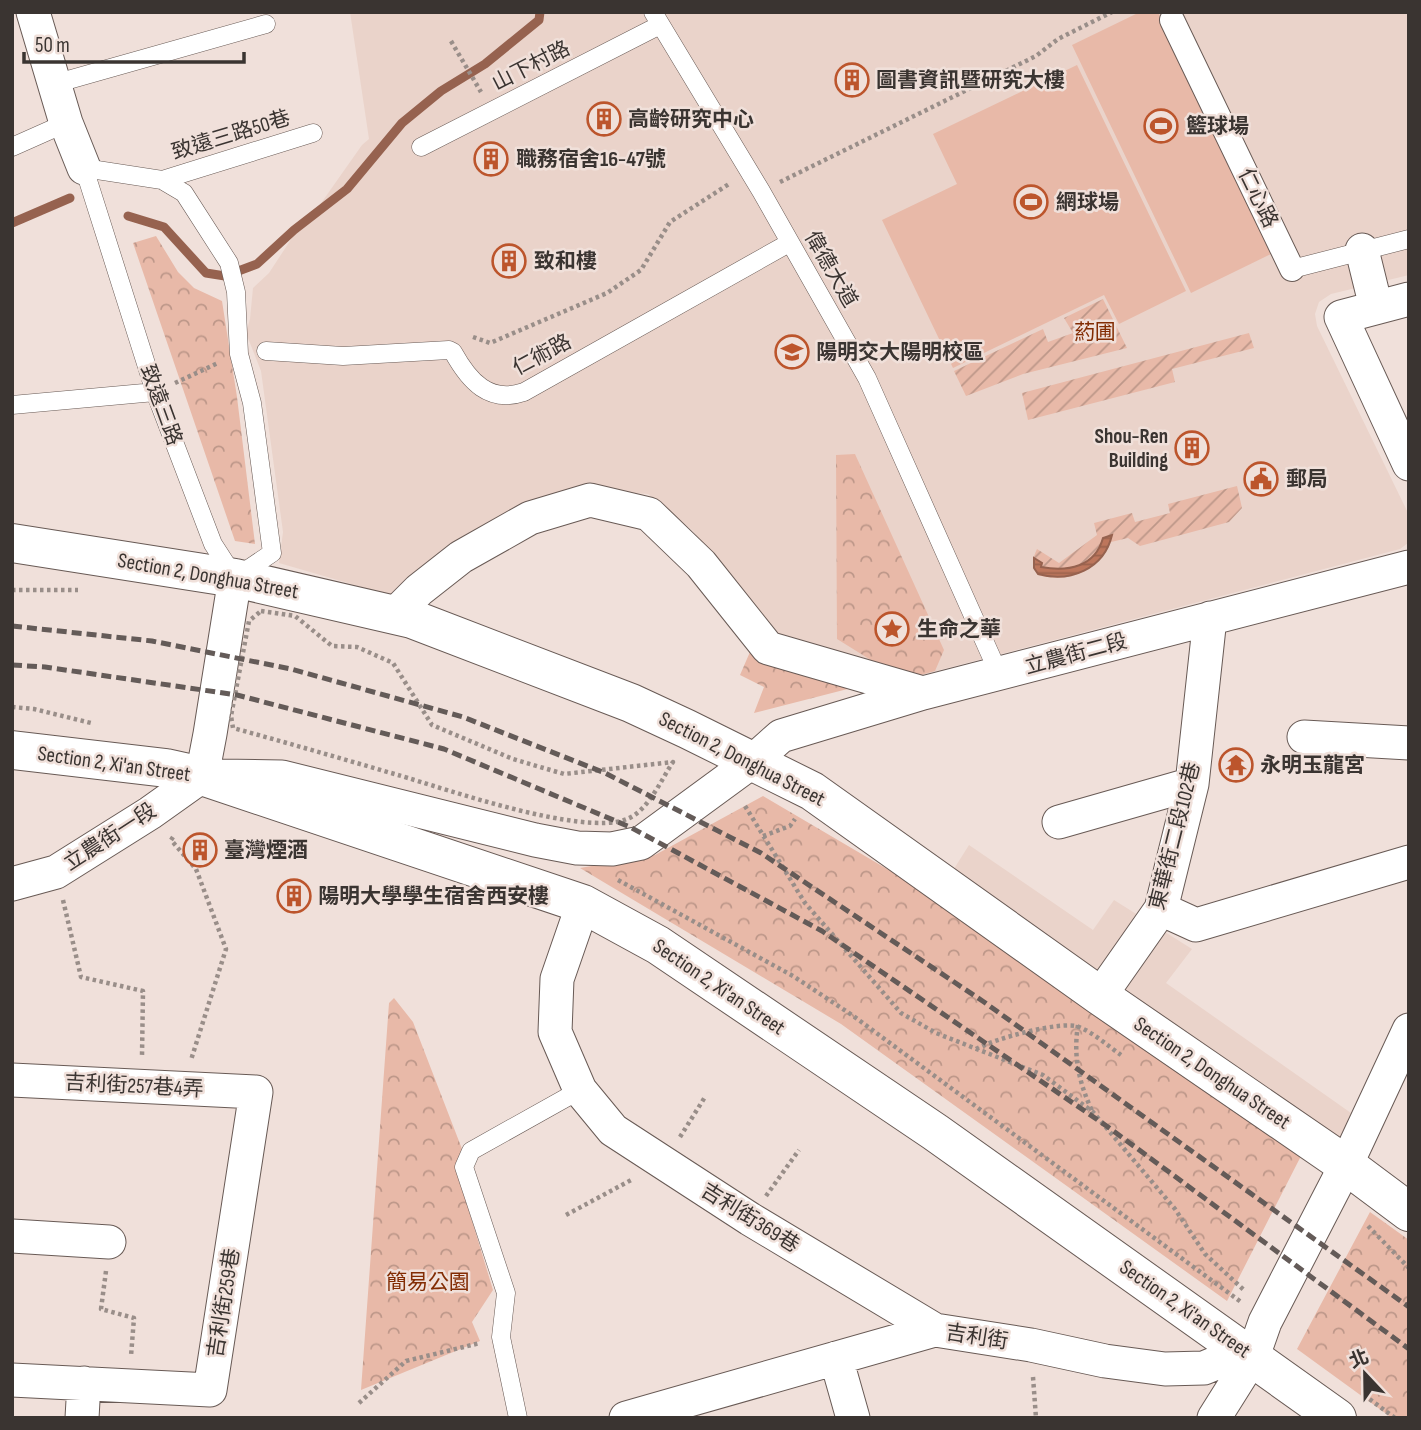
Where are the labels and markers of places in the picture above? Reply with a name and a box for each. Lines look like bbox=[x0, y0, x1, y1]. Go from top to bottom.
building icon: 圖書資訊暨研究大樓 bbox=[833, 61, 871, 99]
place label: 圖書資訊暨研究大樓 bbox=[876, 68, 1065, 93]
building icon: 高齡研究中心 bbox=[585, 100, 623, 138]
place label: 高齡研究中心 bbox=[628, 107, 754, 132]
sports icon: 籃球場 bbox=[1142, 107, 1180, 145]
place label: 籃球場 bbox=[1186, 114, 1249, 139]
building icon: 職務宿舍16-47號 bbox=[472, 140, 510, 178]
place label: 職務宿舍16-47號 bbox=[516, 147, 666, 172]
sports icon: 網球場 bbox=[1012, 183, 1050, 221]
place label: 網球場 bbox=[1056, 190, 1119, 215]
building icon: 致和樓 bbox=[490, 242, 528, 280]
place label: 致和樓 bbox=[534, 249, 597, 274]
school or university icon: 陽明交大陽明校區 bbox=[773, 333, 811, 371]
place label: 陽明交大陽明校區 bbox=[816, 340, 984, 365]
place label: Shou-Ren Building bbox=[1094, 424, 1168, 473]
building icon: Shou-Ren Building bbox=[1173, 429, 1211, 467]
public building icon: 郵局 bbox=[1242, 460, 1280, 498]
place label: 郵局 bbox=[1286, 467, 1328, 492]
place icon: 生命之華 bbox=[873, 610, 911, 648]
place label: 生命之華 bbox=[917, 617, 1001, 642]
temple icon: 永明玉龍宮 bbox=[1217, 746, 1255, 784]
place label: 永明玉龍宮 bbox=[1260, 753, 1365, 778]
building icon: 臺灣煙酒 bbox=[181, 831, 219, 869]
place label: 臺灣煙酒 bbox=[224, 838, 308, 863]
building icon: 陽明大學學生宿舍西安樓 bbox=[275, 877, 313, 915]
place label: 陽明大學學生宿舍西安樓 bbox=[318, 884, 549, 909]

